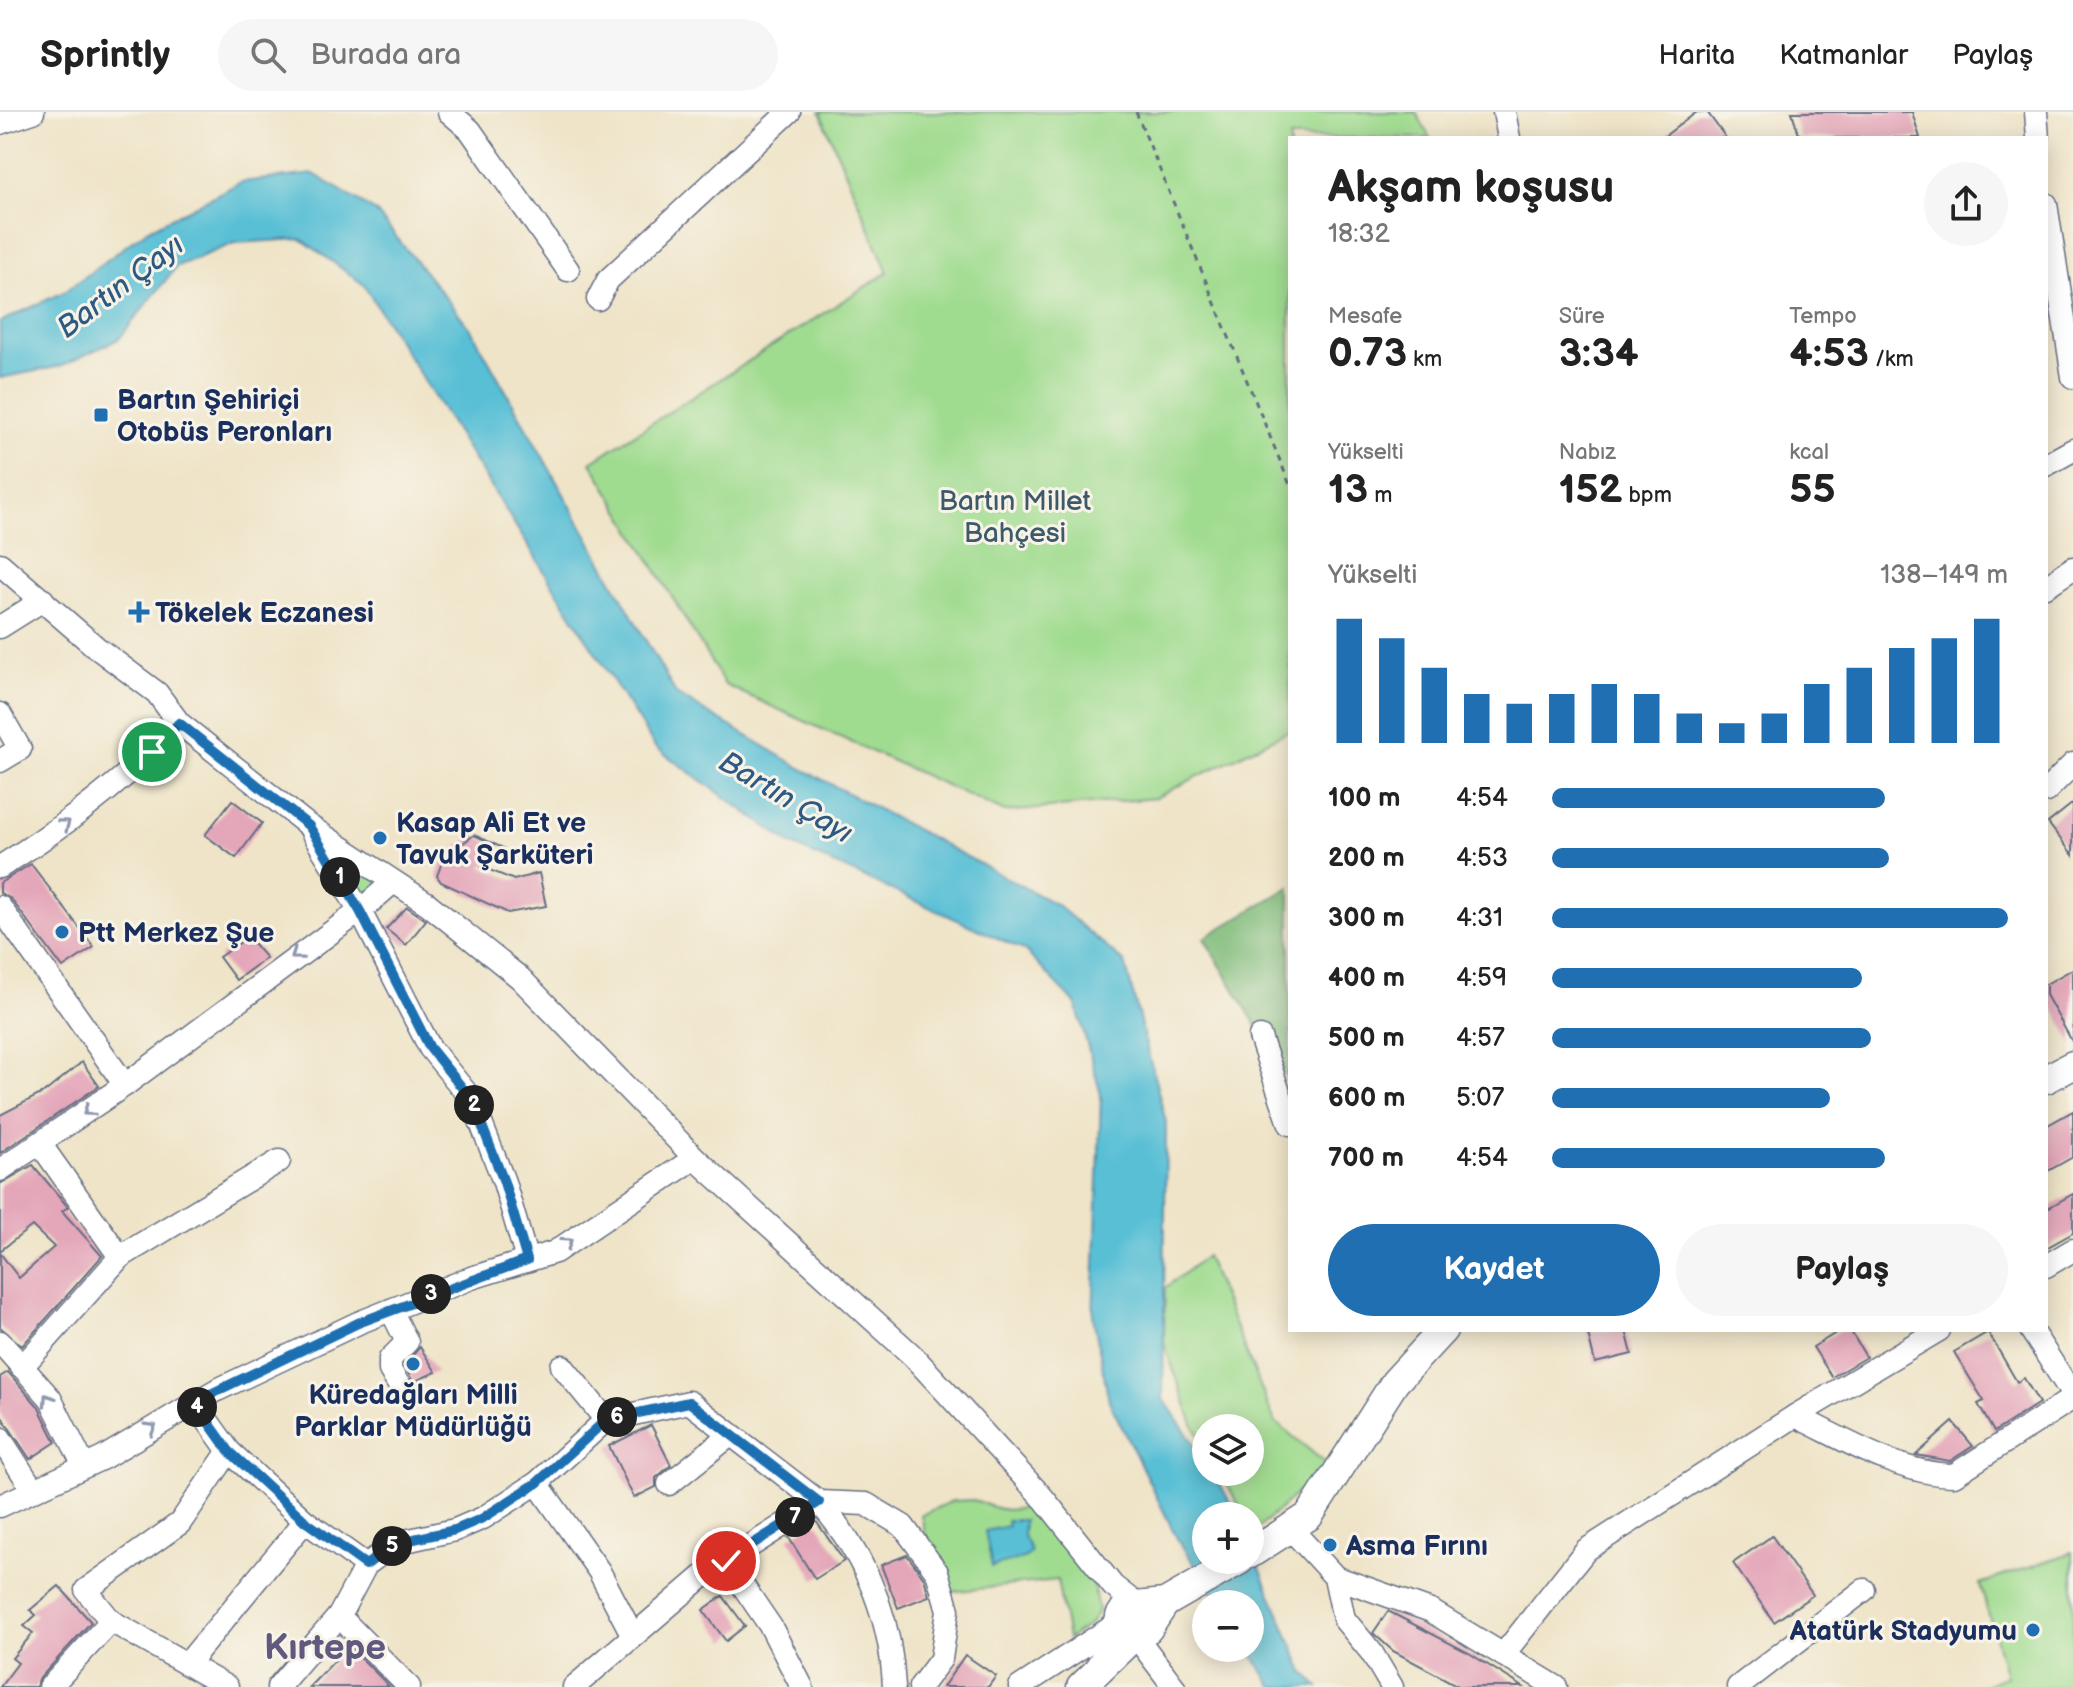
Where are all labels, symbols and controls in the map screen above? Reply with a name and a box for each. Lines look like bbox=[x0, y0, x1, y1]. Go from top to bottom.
search box bbox=[218, 19, 778, 91]
text: Sprintly bbox=[40, 33, 170, 78]
icon: search bbox=[246, 33, 290, 77]
text: Burada ara bbox=[310, 37, 461, 73]
text: Harita bbox=[1659, 39, 1735, 72]
text: Katmanlar bbox=[1779, 39, 1908, 72]
text: Paylaş bbox=[1952, 39, 2033, 72]
text: Akşam koşusu bbox=[1328, 162, 1614, 215]
button: share bbox=[1924, 162, 2008, 246]
text: 18:32 bbox=[1328, 219, 1390, 250]
water label: Bartın Çayı bbox=[50, 228, 191, 346]
text: Mesafe bbox=[1328, 303, 1402, 330]
text: Süre bbox=[1559, 303, 1605, 330]
text: Tempo bbox=[1789, 303, 1857, 330]
text: 0.73 bbox=[1328, 330, 1407, 378]
text: 3:34 bbox=[1559, 330, 1639, 378]
text: 4:53 bbox=[1789, 330, 1869, 378]
text: km bbox=[1407, 346, 1442, 373]
text: /km bbox=[1869, 346, 1914, 373]
place label: Bartın Şehiriçi Otobüs Peronları bbox=[117, 384, 332, 449]
marker: Bartın Şehiriçi Otobüs Peronları bbox=[92, 406, 110, 424]
text: Yükselti bbox=[1328, 439, 1404, 466]
text: Nabız bbox=[1559, 439, 1616, 466]
text: kcal bbox=[1789, 439, 1829, 466]
text: 13 bbox=[1328, 466, 1368, 514]
text: 152 bbox=[1559, 466, 1623, 514]
text: 55 bbox=[1789, 466, 1836, 514]
text: m bbox=[1368, 482, 1392, 509]
text: bpm bbox=[1623, 482, 1672, 509]
park label: Bartın Millet Bahçesi bbox=[939, 485, 1092, 550]
text: Yükselti bbox=[1328, 560, 1418, 591]
text: 138–149 m bbox=[1880, 560, 2008, 591]
place label: Tökelek Eczanesi bbox=[155, 597, 374, 630]
marker: Tökelek Eczanesi bbox=[130, 603, 148, 621]
pin bbox=[118, 718, 186, 786]
icon: arrive bbox=[130, 730, 174, 774]
water label: Bartın Çayı bbox=[712, 744, 859, 852]
text: 100 m bbox=[1328, 783, 1401, 814]
text: 4:54 bbox=[1456, 783, 1508, 814]
place label: Kasap Ali Et ve Tavuk Şarküteri bbox=[396, 807, 594, 872]
one-way arrow bbox=[56, 820, 71, 834]
marker: Kasap Ali Et ve Tavuk Şarküteri bbox=[371, 829, 389, 847]
text: 200 m bbox=[1328, 843, 1405, 874]
text: 4:53 bbox=[1456, 843, 1508, 874]
pin: 1 bbox=[320, 857, 360, 897]
text: 1 bbox=[335, 863, 345, 890]
text: 300 m bbox=[1328, 903, 1405, 934]
text: 4:31 bbox=[1456, 903, 1503, 934]
place label: Ptt Merkez Şue bbox=[78, 917, 274, 950]
marker: Ptt Merkez Şue bbox=[53, 923, 71, 941]
one-way arrow bbox=[290, 946, 305, 960]
text: 400 m bbox=[1328, 963, 1405, 994]
text: 4:59 bbox=[1456, 963, 1507, 994]
text: 500 m bbox=[1328, 1023, 1405, 1054]
text: 4:57 bbox=[1456, 1023, 1505, 1054]
text: 600 m bbox=[1328, 1083, 1405, 1114]
text: 5:07 bbox=[1456, 1083, 1504, 1114]
pin: 2 bbox=[454, 1085, 494, 1125]
text: 2 bbox=[467, 1091, 481, 1118]
one-way arrow bbox=[82, 1101, 97, 1116]
text: 700 m bbox=[1328, 1143, 1404, 1174]
text: 4:54 bbox=[1456, 1143, 1508, 1174]
button: Kaydet bbox=[1328, 1224, 1660, 1316]
button: Paylaş bbox=[1676, 1224, 2008, 1316]
one-way arrow bbox=[558, 1238, 572, 1253]
pin: 3 bbox=[411, 1274, 451, 1314]
text: 3 bbox=[425, 1280, 437, 1307]
marker: Küredağları Milli Parklar Müdürlüğü bbox=[404, 1355, 422, 1373]
place label: Küredağları Milli Parklar Müdürlüğü bbox=[294, 1379, 532, 1444]
pin: 4 bbox=[177, 1387, 217, 1427]
one-way arrow bbox=[43, 1393, 58, 1407]
text: 4 bbox=[191, 1393, 203, 1420]
pin: 6 bbox=[597, 1397, 637, 1437]
text: 6 bbox=[610, 1403, 624, 1430]
map controls bbox=[1192, 1414, 1264, 1662]
button: layers bbox=[1192, 1414, 1264, 1486]
one-way arrow bbox=[142, 1422, 157, 1438]
pin: 7 bbox=[775, 1497, 815, 1537]
button: + bbox=[1192, 1502, 1264, 1574]
text: 7 bbox=[789, 1503, 801, 1530]
pin: 5 bbox=[372, 1526, 412, 1566]
pin bbox=[692, 1527, 760, 1595]
place label: Asma Fırını bbox=[1345, 1530, 1488, 1563]
text: 5 bbox=[386, 1532, 398, 1559]
marker: Asma Fırını bbox=[1321, 1536, 1339, 1554]
icon: check bbox=[704, 1539, 748, 1583]
button: − bbox=[1192, 1590, 1264, 1662]
place label: Atatürk Stadyumu bbox=[1789, 1615, 2017, 1648]
marker: Atatürk Stadyumu bbox=[2024, 1621, 2042, 1639]
district label: Kırtepe bbox=[264, 1627, 386, 1670]

